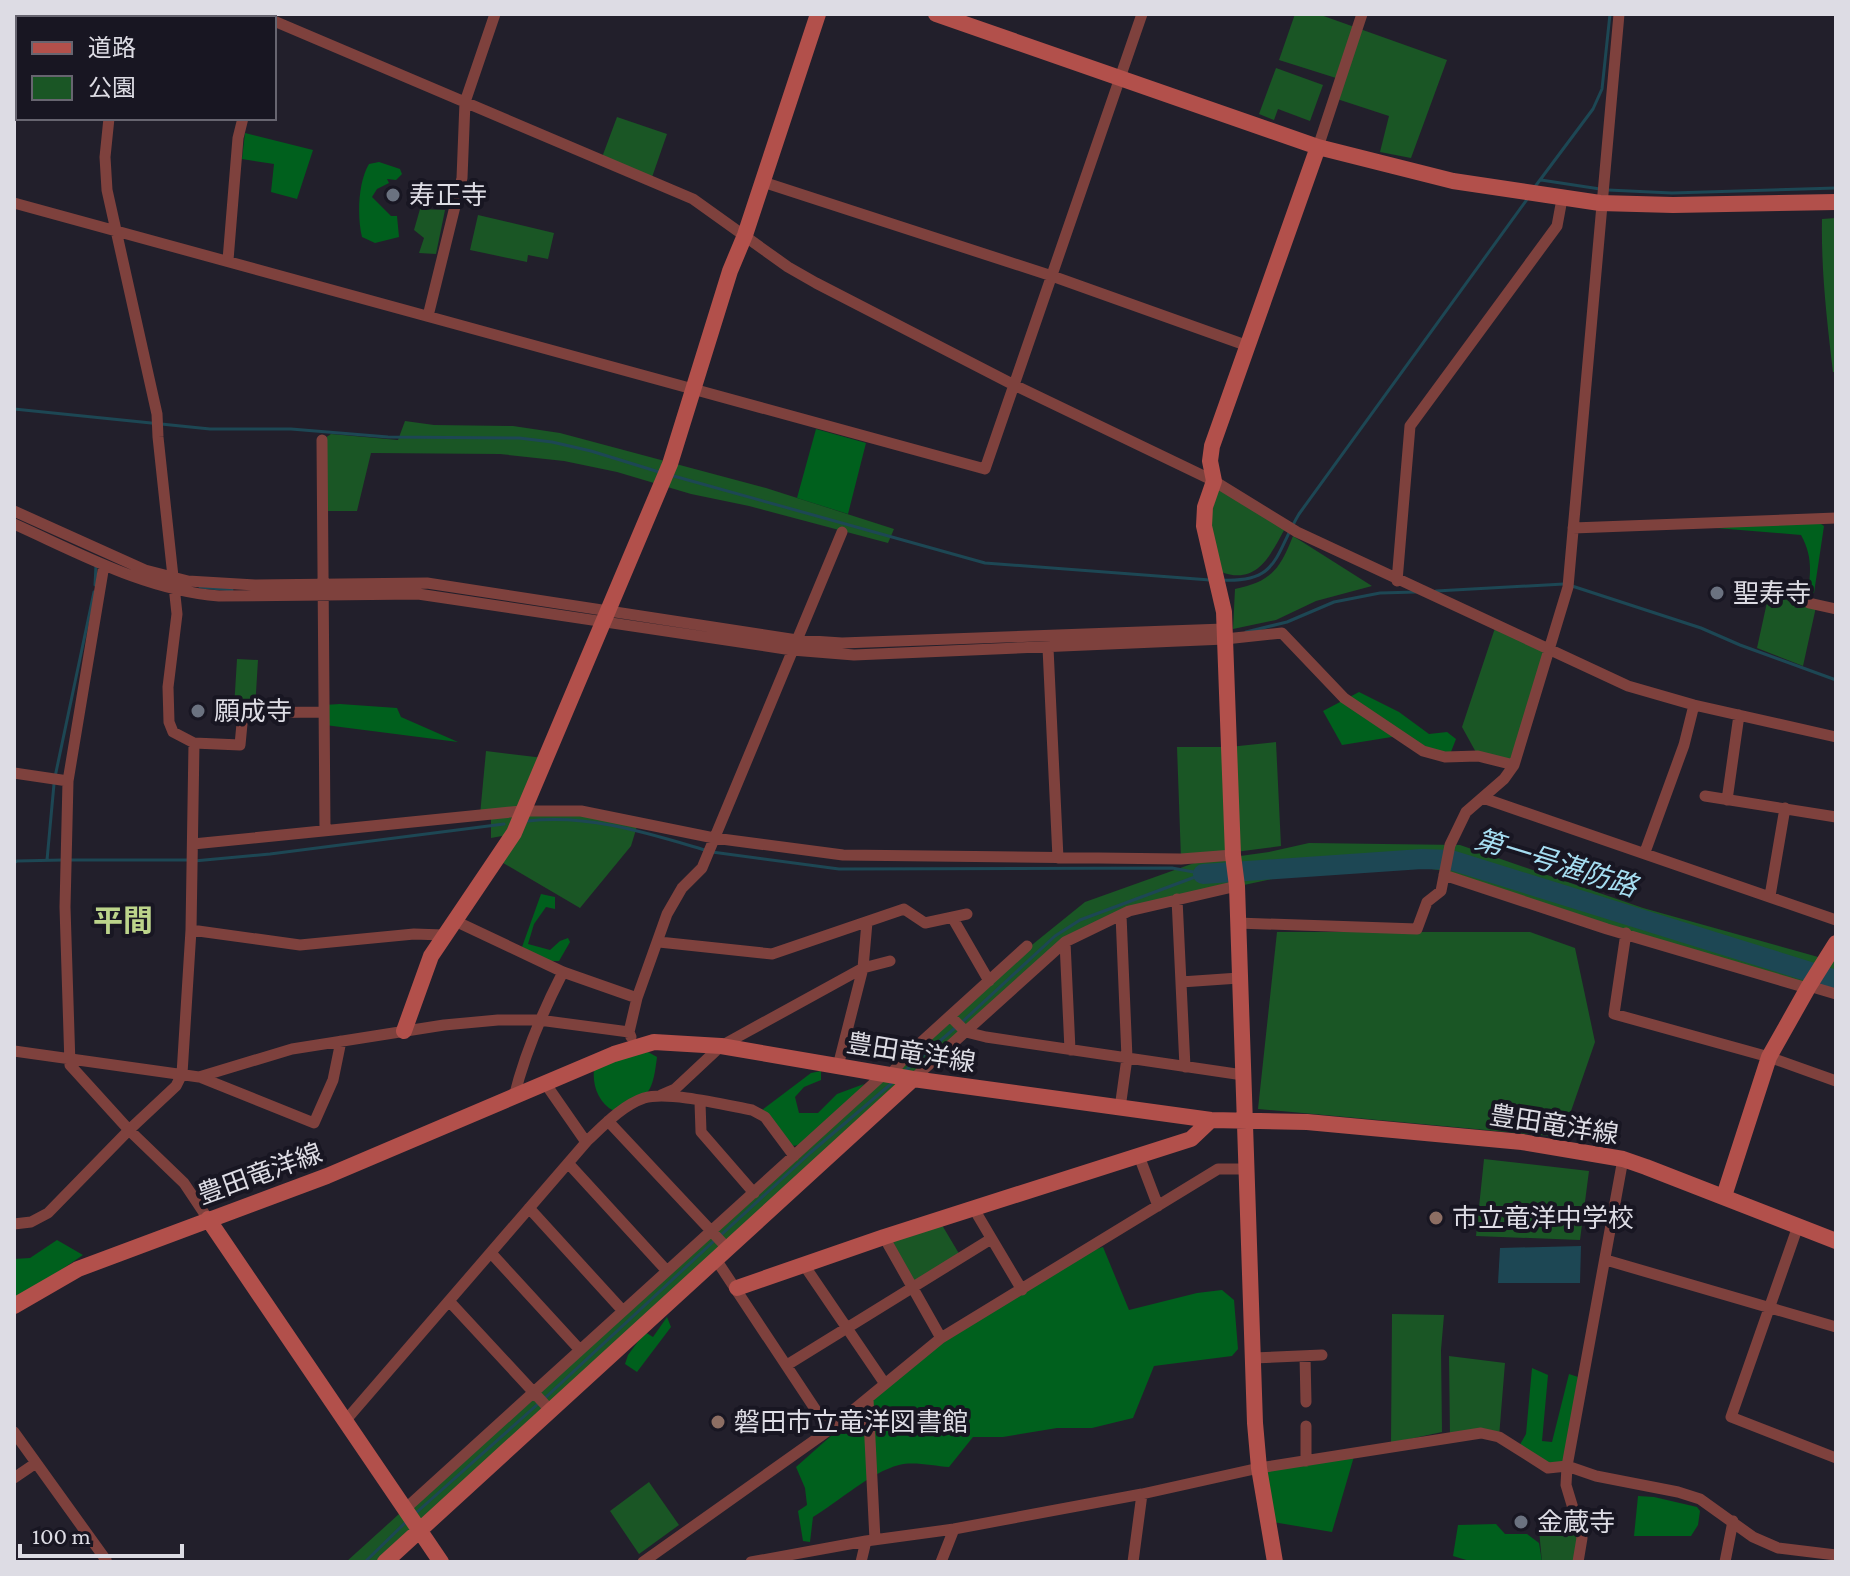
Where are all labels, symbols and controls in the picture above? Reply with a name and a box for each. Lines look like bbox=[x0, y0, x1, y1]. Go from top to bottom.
legend bbox=[16, 16, 276, 120]
text: 道路 bbox=[88, 34, 136, 61]
text: 公園 bbox=[88, 74, 136, 101]
place label: 寿正寺 bbox=[409, 181, 487, 210]
marker: 寿正寺 bbox=[384, 186, 402, 204]
place label: 聖寿寺 bbox=[1733, 579, 1811, 608]
marker: 聖寿寺 bbox=[1708, 584, 1726, 602]
place label: 願成寺 bbox=[214, 697, 292, 726]
marker: 願成寺 bbox=[189, 702, 207, 720]
water label: 第一号湛防路 bbox=[1471, 824, 1643, 903]
district label: 平間 bbox=[93, 904, 153, 937]
street label: 豊田竜洋線 bbox=[845, 1029, 977, 1077]
street label: 豊田竜洋線 bbox=[1488, 1101, 1620, 1149]
street label: 豊田竜洋線 bbox=[194, 1138, 326, 1210]
place label: 市立竜洋中学校 bbox=[1452, 1204, 1634, 1233]
marker: 市立竜洋中学校 bbox=[1427, 1209, 1445, 1227]
place label: 磐田市立竜洋図書館 bbox=[734, 1408, 968, 1437]
marker: 磐田市立竜洋図書館 bbox=[709, 1413, 727, 1431]
scale bar bbox=[20, 1508, 182, 1558]
place label: 金蔵寺 bbox=[1537, 1508, 1615, 1537]
marker: 金蔵寺 bbox=[1512, 1513, 1530, 1531]
text: 100 m bbox=[32, 1522, 91, 1549]

